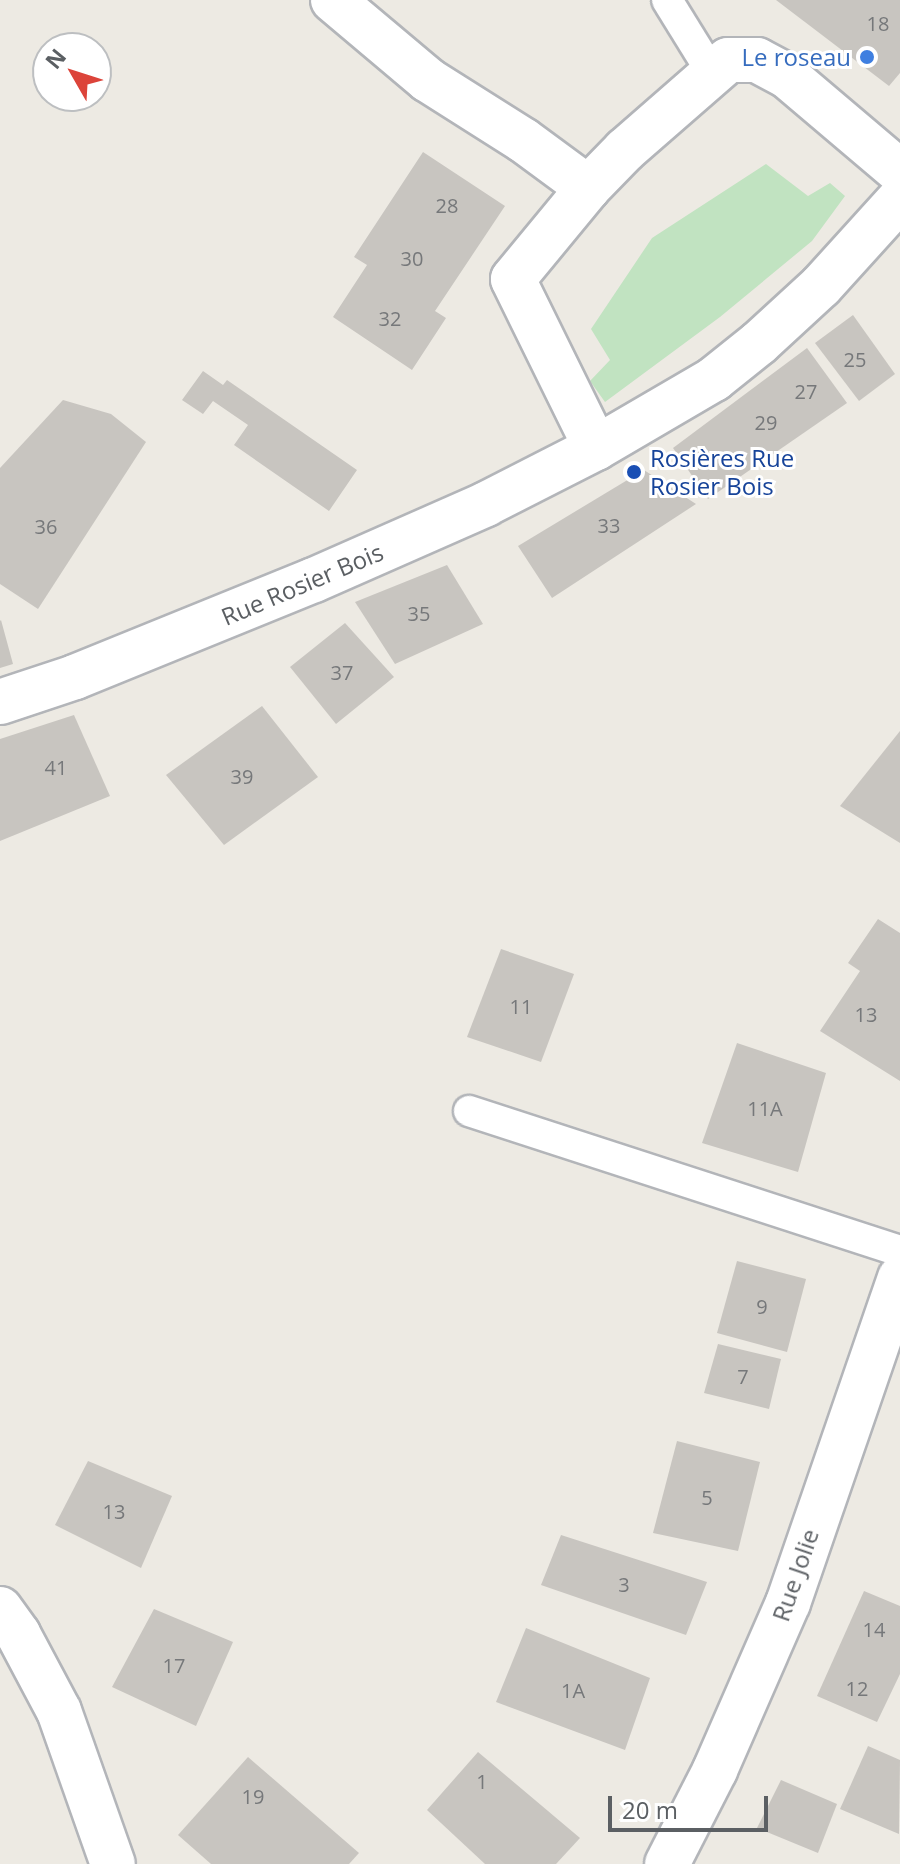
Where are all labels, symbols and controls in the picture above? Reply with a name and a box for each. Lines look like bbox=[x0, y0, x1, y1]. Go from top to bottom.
house number: 18 bbox=[867, 11, 889, 35]
north arrow bbox=[32, 32, 112, 112]
text: N bbox=[38, 42, 72, 75]
place label: Le roseau bbox=[742, 43, 851, 71]
marker: Le roseau bbox=[858, 48, 876, 66]
house number: 28 bbox=[436, 193, 458, 217]
house number: 30 bbox=[401, 246, 423, 270]
house number: 32 bbox=[379, 306, 401, 330]
house number: 25 bbox=[844, 347, 866, 371]
house number: 27 bbox=[795, 379, 817, 403]
house number: 29 bbox=[755, 410, 777, 434]
place label: Rosières Rue Rosier Bois bbox=[650, 444, 794, 500]
marker: Rosières Rue Rosier Bois bbox=[625, 463, 643, 481]
house number: 33 bbox=[598, 513, 620, 537]
house number: 36 bbox=[35, 514, 57, 538]
street label: Rue Rosier Bois bbox=[217, 537, 387, 631]
house number: 35 bbox=[408, 601, 430, 625]
house number: 37 bbox=[331, 660, 353, 684]
house number: 41 bbox=[45, 755, 67, 779]
house number: 39 bbox=[231, 764, 253, 788]
house number: 11 bbox=[510, 994, 532, 1018]
house number: 13 bbox=[855, 1002, 877, 1026]
house number: 11A bbox=[747, 1096, 783, 1120]
house number: 9 bbox=[756, 1294, 768, 1318]
house number: 7 bbox=[737, 1364, 749, 1388]
house number: 5 bbox=[701, 1485, 713, 1509]
house number: 13 bbox=[103, 1499, 125, 1523]
street label: Rue Jolie bbox=[766, 1525, 824, 1625]
house number: 3 bbox=[618, 1572, 630, 1596]
house number: 14 bbox=[863, 1617, 885, 1641]
house number: 17 bbox=[163, 1653, 185, 1677]
house number: 12 bbox=[846, 1676, 868, 1700]
house number: 1A bbox=[561, 1678, 585, 1702]
house number: 1 bbox=[476, 1769, 488, 1793]
scale bar bbox=[612, 1780, 772, 1830]
house number: 19 bbox=[242, 1784, 264, 1808]
text: 20 m bbox=[622, 1793, 678, 1826]

